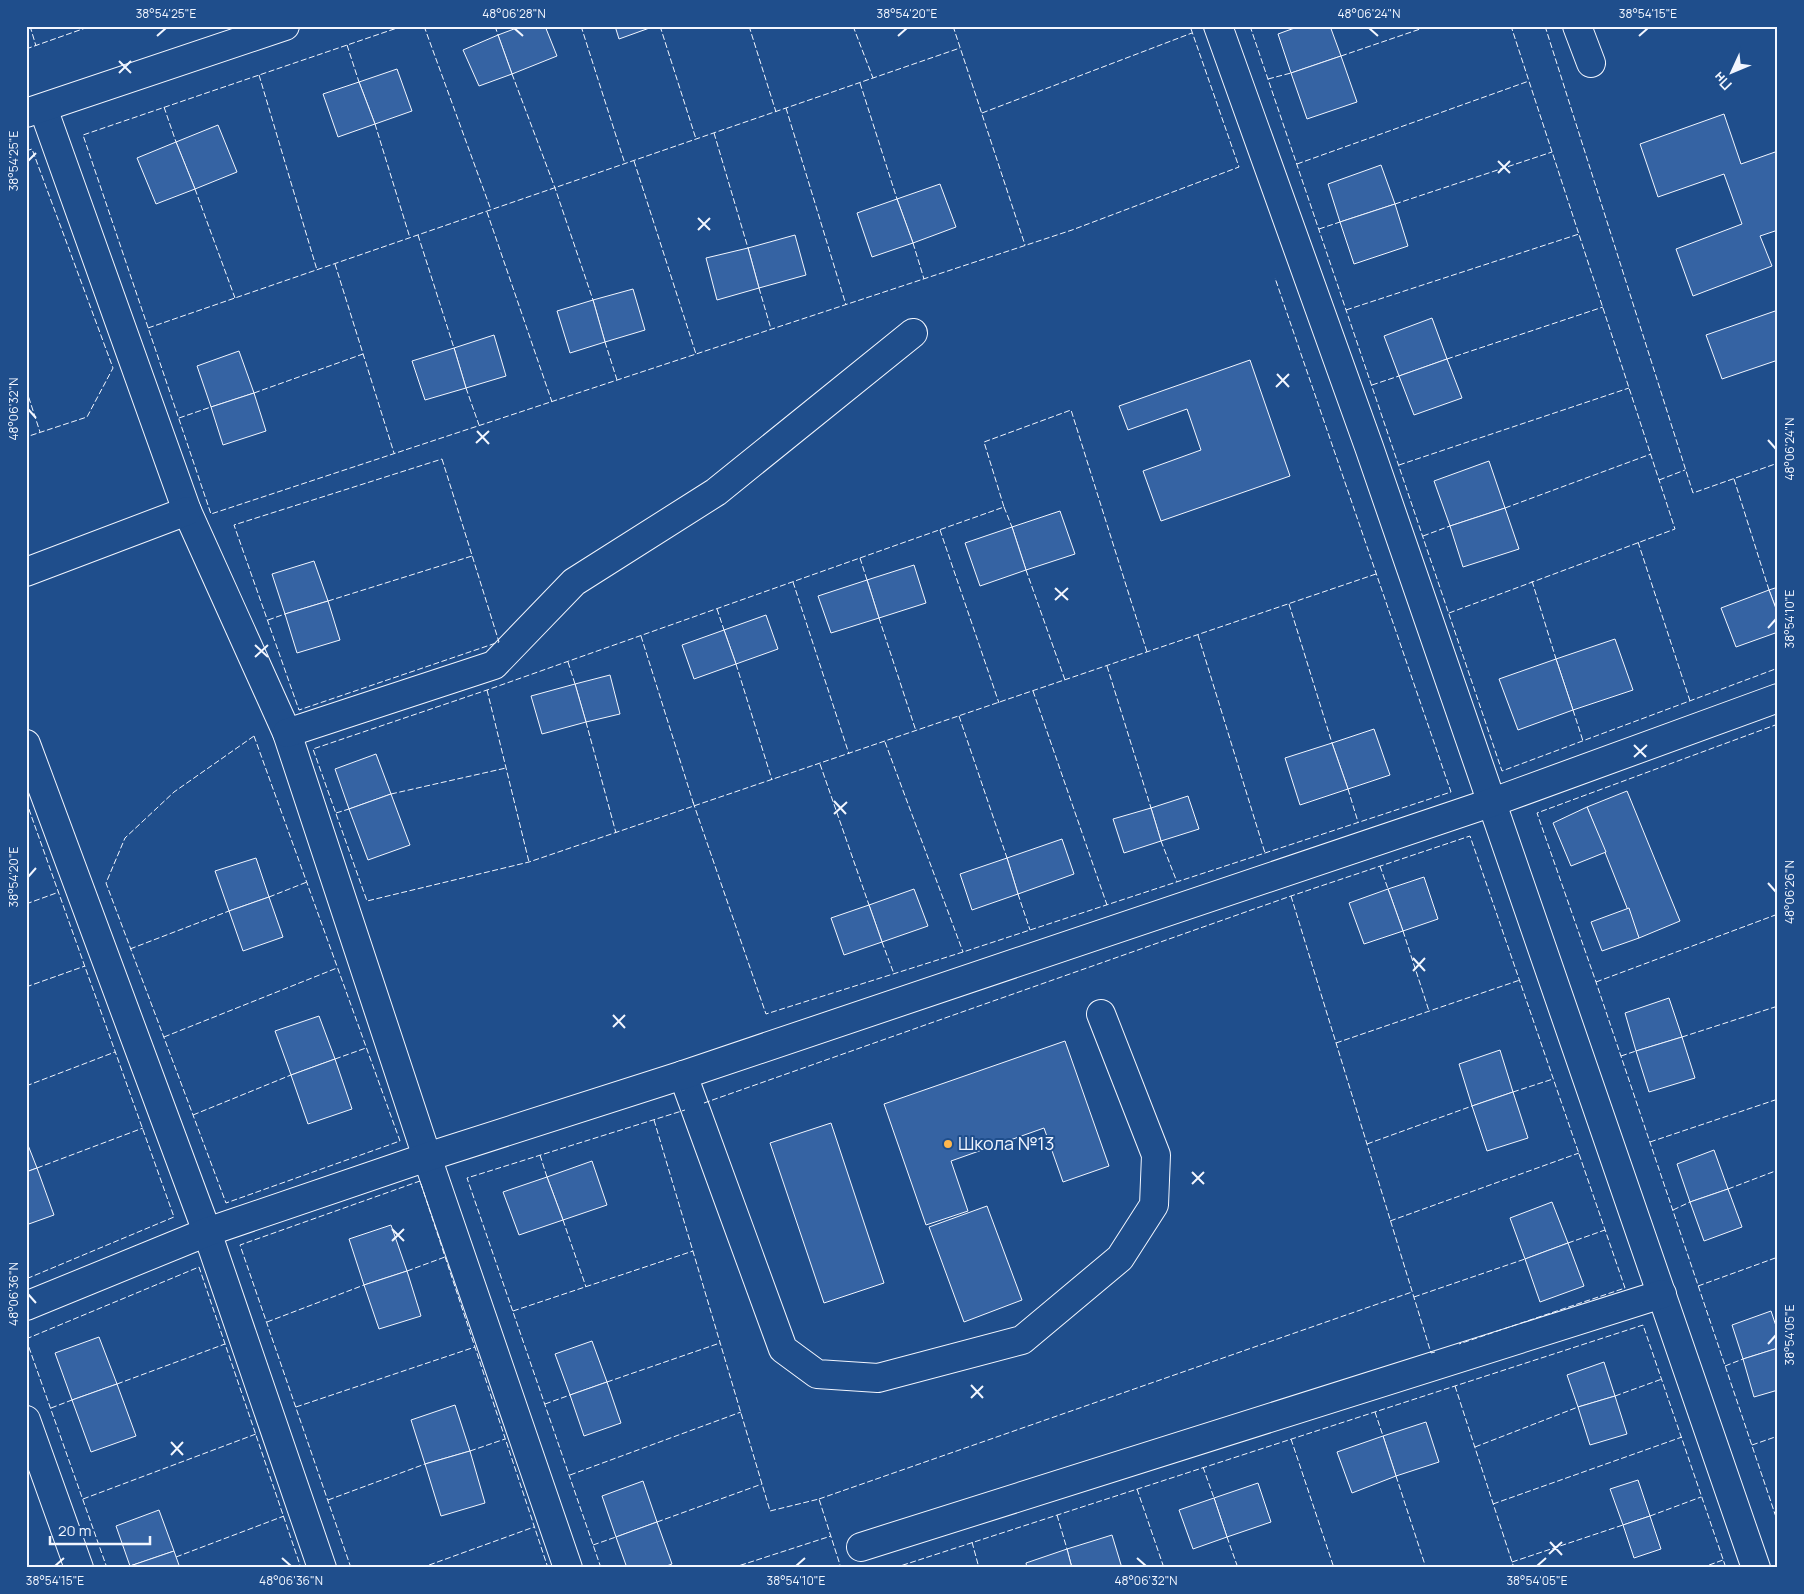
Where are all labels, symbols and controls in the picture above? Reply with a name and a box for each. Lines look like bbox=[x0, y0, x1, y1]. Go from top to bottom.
text: 38°54'25"E bbox=[136, 5, 196, 22]
text: 48°06'28"N bbox=[482, 5, 546, 22]
text: 38°54'20"E bbox=[877, 5, 938, 22]
text: 48°06'24"N bbox=[1337, 5, 1401, 22]
text: 38°54'15"E bbox=[1619, 5, 1677, 22]
north arrow bbox=[1706, 48, 1756, 98]
text: Пн bbox=[1709, 68, 1736, 95]
text: 38°54'25"E bbox=[5, 131, 22, 191]
text: 48°06'32"N bbox=[5, 377, 22, 441]
text: 48°06'24"N bbox=[1781, 417, 1798, 481]
text: 38°54'10"E bbox=[1781, 589, 1798, 648]
text: 38°54'20"E bbox=[5, 846, 22, 907]
text: 48°06'26"N bbox=[1781, 860, 1798, 924]
place label: Школа №13 bbox=[958, 1131, 1055, 1155]
marker: Школа №13 bbox=[942, 1138, 954, 1150]
text: 48°06'36"N bbox=[5, 1262, 22, 1326]
text: 38°54'05"E bbox=[1781, 1304, 1798, 1366]
scale bar bbox=[50, 1514, 150, 1546]
text: 20 m bbox=[58, 1520, 91, 1541]
text: 38°54'15"E bbox=[26, 1572, 84, 1589]
text: 48°06'36"N bbox=[259, 1572, 323, 1589]
text: 38°54'10"E bbox=[767, 1572, 826, 1589]
text: 48°06'32"N bbox=[1114, 1572, 1178, 1589]
text: 38°54'05"E bbox=[1506, 1572, 1568, 1589]

